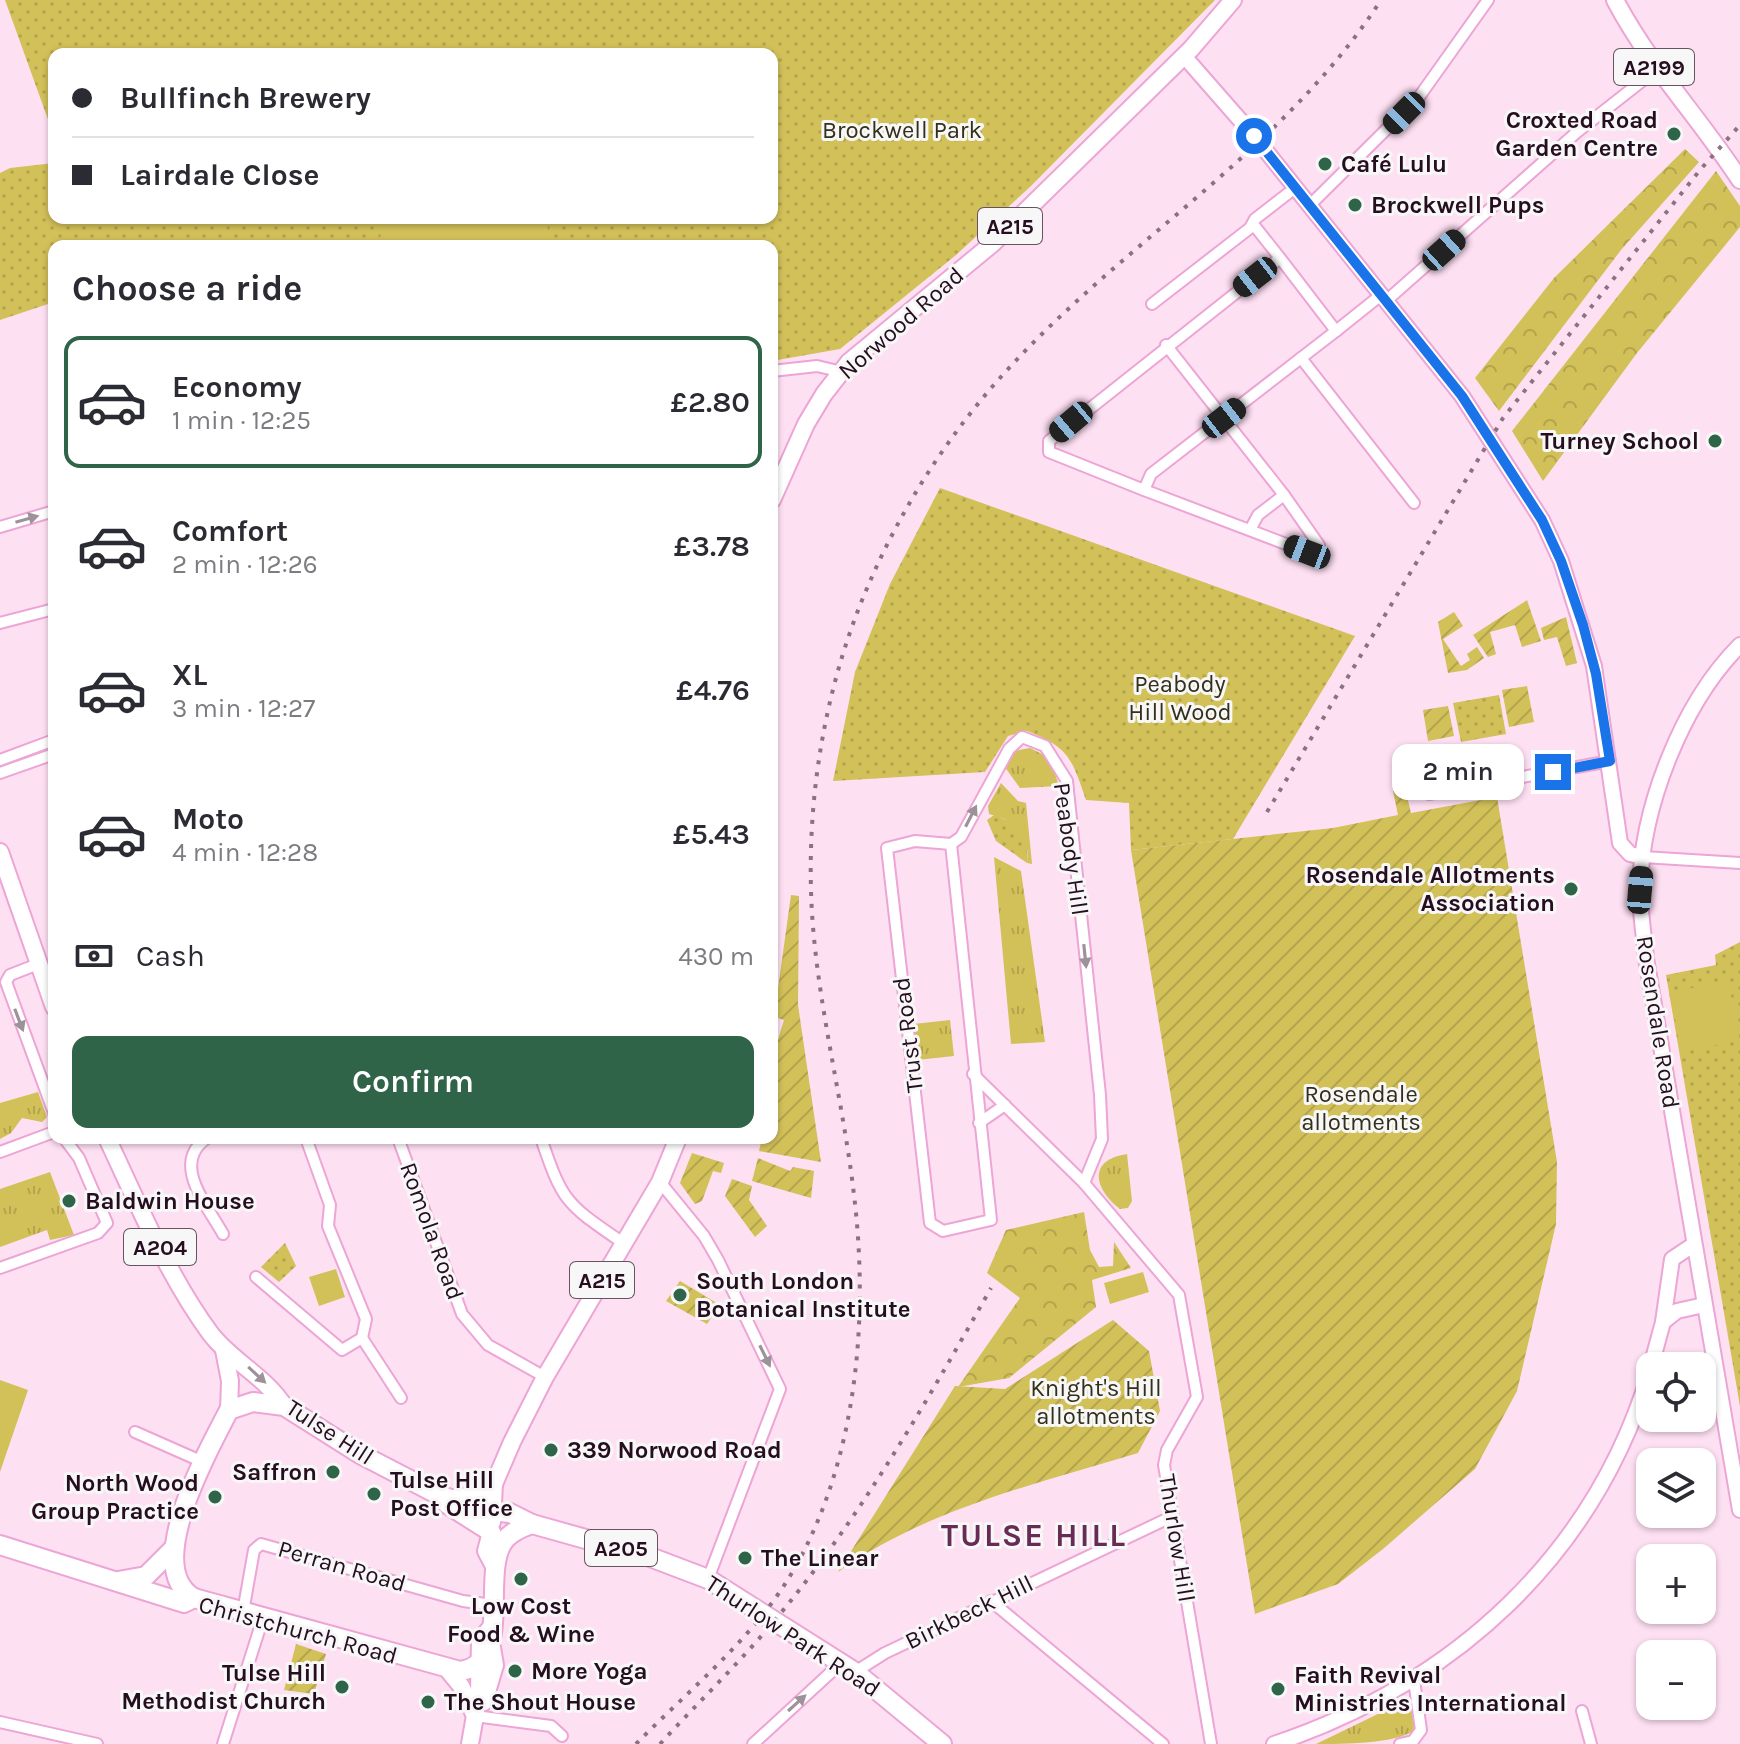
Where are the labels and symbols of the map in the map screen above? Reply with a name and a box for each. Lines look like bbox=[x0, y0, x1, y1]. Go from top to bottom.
road number: A2199 bbox=[1614, 49, 1694, 85]
car bbox=[1379, 88, 1429, 138]
place label: Croxted Road Garden Centre bbox=[1495, 106, 1658, 162]
park label: Brockwell Park bbox=[822, 116, 982, 144]
route start bbox=[1236, 118, 1272, 154]
marker: Croxted Road Garden Centre bbox=[1665, 125, 1683, 143]
place label: Café Lulu bbox=[1341, 150, 1447, 178]
marker: Café Lulu bbox=[1316, 155, 1334, 173]
place label: Brockwell Pups bbox=[1371, 191, 1544, 219]
marker: Brockwell Pups bbox=[1346, 196, 1364, 214]
road number: A215 bbox=[978, 208, 1042, 244]
car bbox=[1418, 225, 1470, 275]
car bbox=[1229, 253, 1281, 301]
street label: Norwood Road bbox=[833, 261, 969, 385]
car bbox=[1198, 394, 1250, 442]
car bbox=[1045, 397, 1097, 447]
place label: Turney School bbox=[1541, 427, 1699, 455]
marker: Turney School bbox=[1706, 432, 1724, 450]
one-way arrow bbox=[15, 512, 39, 525]
car bbox=[1280, 532, 1334, 572]
park label: Peabody Hill Wood bbox=[1128, 670, 1232, 726]
callout: 2 min bbox=[1393, 744, 1525, 800]
route end bbox=[1535, 754, 1571, 790]
street label: Peabody Hill bbox=[1048, 781, 1094, 917]
one-way arrow bbox=[965, 805, 978, 828]
place label: Rosendale Allotments Association bbox=[1306, 861, 1555, 917]
car bbox=[1626, 865, 1654, 915]
marker: Rosendale Allotments Association bbox=[1562, 880, 1580, 898]
street label: Rosendale Road bbox=[1631, 934, 1685, 1110]
one-way arrow bbox=[1078, 944, 1091, 969]
street label: Trust Road bbox=[887, 976, 929, 1094]
one-way arrow bbox=[13, 1008, 26, 1032]
park label: Rosendale allotments bbox=[1301, 1080, 1421, 1136]
street label: Romola Road bbox=[394, 1158, 470, 1304]
place label: Baldwin House bbox=[85, 1187, 255, 1215]
marker: Baldwin House bbox=[60, 1192, 78, 1210]
road number: A204 bbox=[124, 1229, 196, 1265]
road number: A215 bbox=[570, 1262, 634, 1298]
place label: South London Botanical Institute bbox=[696, 1267, 911, 1323]
marker: South London Botanical Institute bbox=[671, 1286, 689, 1304]
one-way arrow bbox=[759, 1345, 772, 1368]
one-way arrow bbox=[248, 1365, 267, 1383]
park label: Knight's Hill allotments bbox=[1030, 1374, 1162, 1430]
street label: Tulse Hill bbox=[281, 1393, 379, 1471]
place label: 339 Norwood Road bbox=[567, 1436, 782, 1464]
marker: 339 Norwood Road bbox=[542, 1441, 560, 1459]
place label: Saffron bbox=[232, 1458, 317, 1486]
marker: Saffron bbox=[324, 1463, 342, 1481]
place label: Tulse Hill Post Office bbox=[390, 1466, 513, 1522]
place label: North Wood Group Practice bbox=[31, 1469, 199, 1525]
street label: Thurlow Hill bbox=[1153, 1472, 1201, 1604]
marker: Tulse Hill Post Office bbox=[365, 1485, 383, 1503]
marker: North Wood Group Practice bbox=[206, 1488, 224, 1506]
district label: TULSE HILL bbox=[941, 1517, 1127, 1554]
road number: A205 bbox=[585, 1530, 657, 1566]
street label: Perran Road bbox=[275, 1534, 409, 1598]
place label: The Linear bbox=[761, 1544, 879, 1572]
marker: The Linear bbox=[736, 1549, 754, 1567]
street label: Thurlow Park Road bbox=[701, 1569, 885, 1703]
street label: Birkbeck Hill bbox=[900, 1569, 1038, 1655]
marker: Low Cost Food & Wine bbox=[512, 1570, 530, 1588]
street label: Christchurch Road bbox=[196, 1590, 400, 1670]
place label: Low Cost Food & Wine bbox=[447, 1592, 595, 1648]
place label: More Yoga bbox=[531, 1657, 648, 1685]
place label: Tulse Hill Methodist Church bbox=[121, 1659, 326, 1715]
place label: Faith Revival Ministries International bbox=[1294, 1661, 1567, 1717]
marker: More Yoga bbox=[506, 1662, 524, 1680]
marker: Tulse Hill Methodist Church bbox=[333, 1678, 351, 1696]
marker: Faith Revival Ministries International bbox=[1269, 1680, 1287, 1698]
place label: The Shout House bbox=[444, 1688, 636, 1716]
marker: The Shout House bbox=[419, 1693, 437, 1711]
one-way arrow bbox=[788, 1695, 807, 1713]

